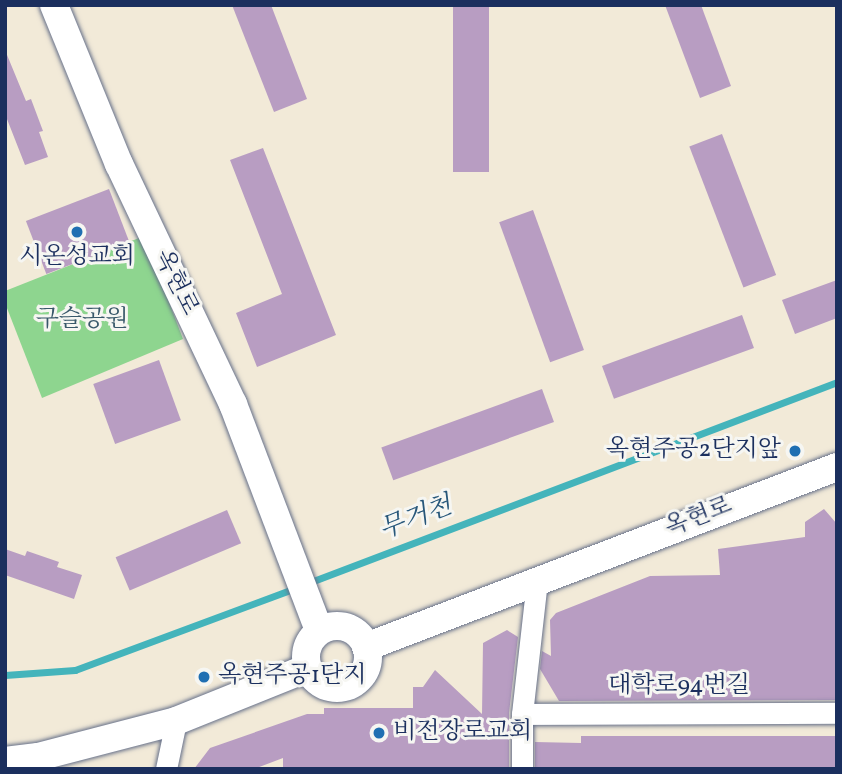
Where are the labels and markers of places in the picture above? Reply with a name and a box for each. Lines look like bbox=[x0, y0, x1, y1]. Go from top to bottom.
marker: 시온성교회 bbox=[69, 224, 85, 240]
place label: 시온성교회 bbox=[19, 244, 135, 272]
place label: 옥현주공2단지앞 bbox=[606, 437, 781, 465]
marker: 옥현주공2단지앞 bbox=[787, 443, 803, 459]
place label: 옥현주공1단지 bbox=[218, 663, 366, 691]
marker: 옥현주공1단지 bbox=[196, 669, 212, 685]
place label: 비전장로교회 bbox=[393, 719, 532, 747]
marker: 비전장로교회 bbox=[371, 725, 387, 741]

